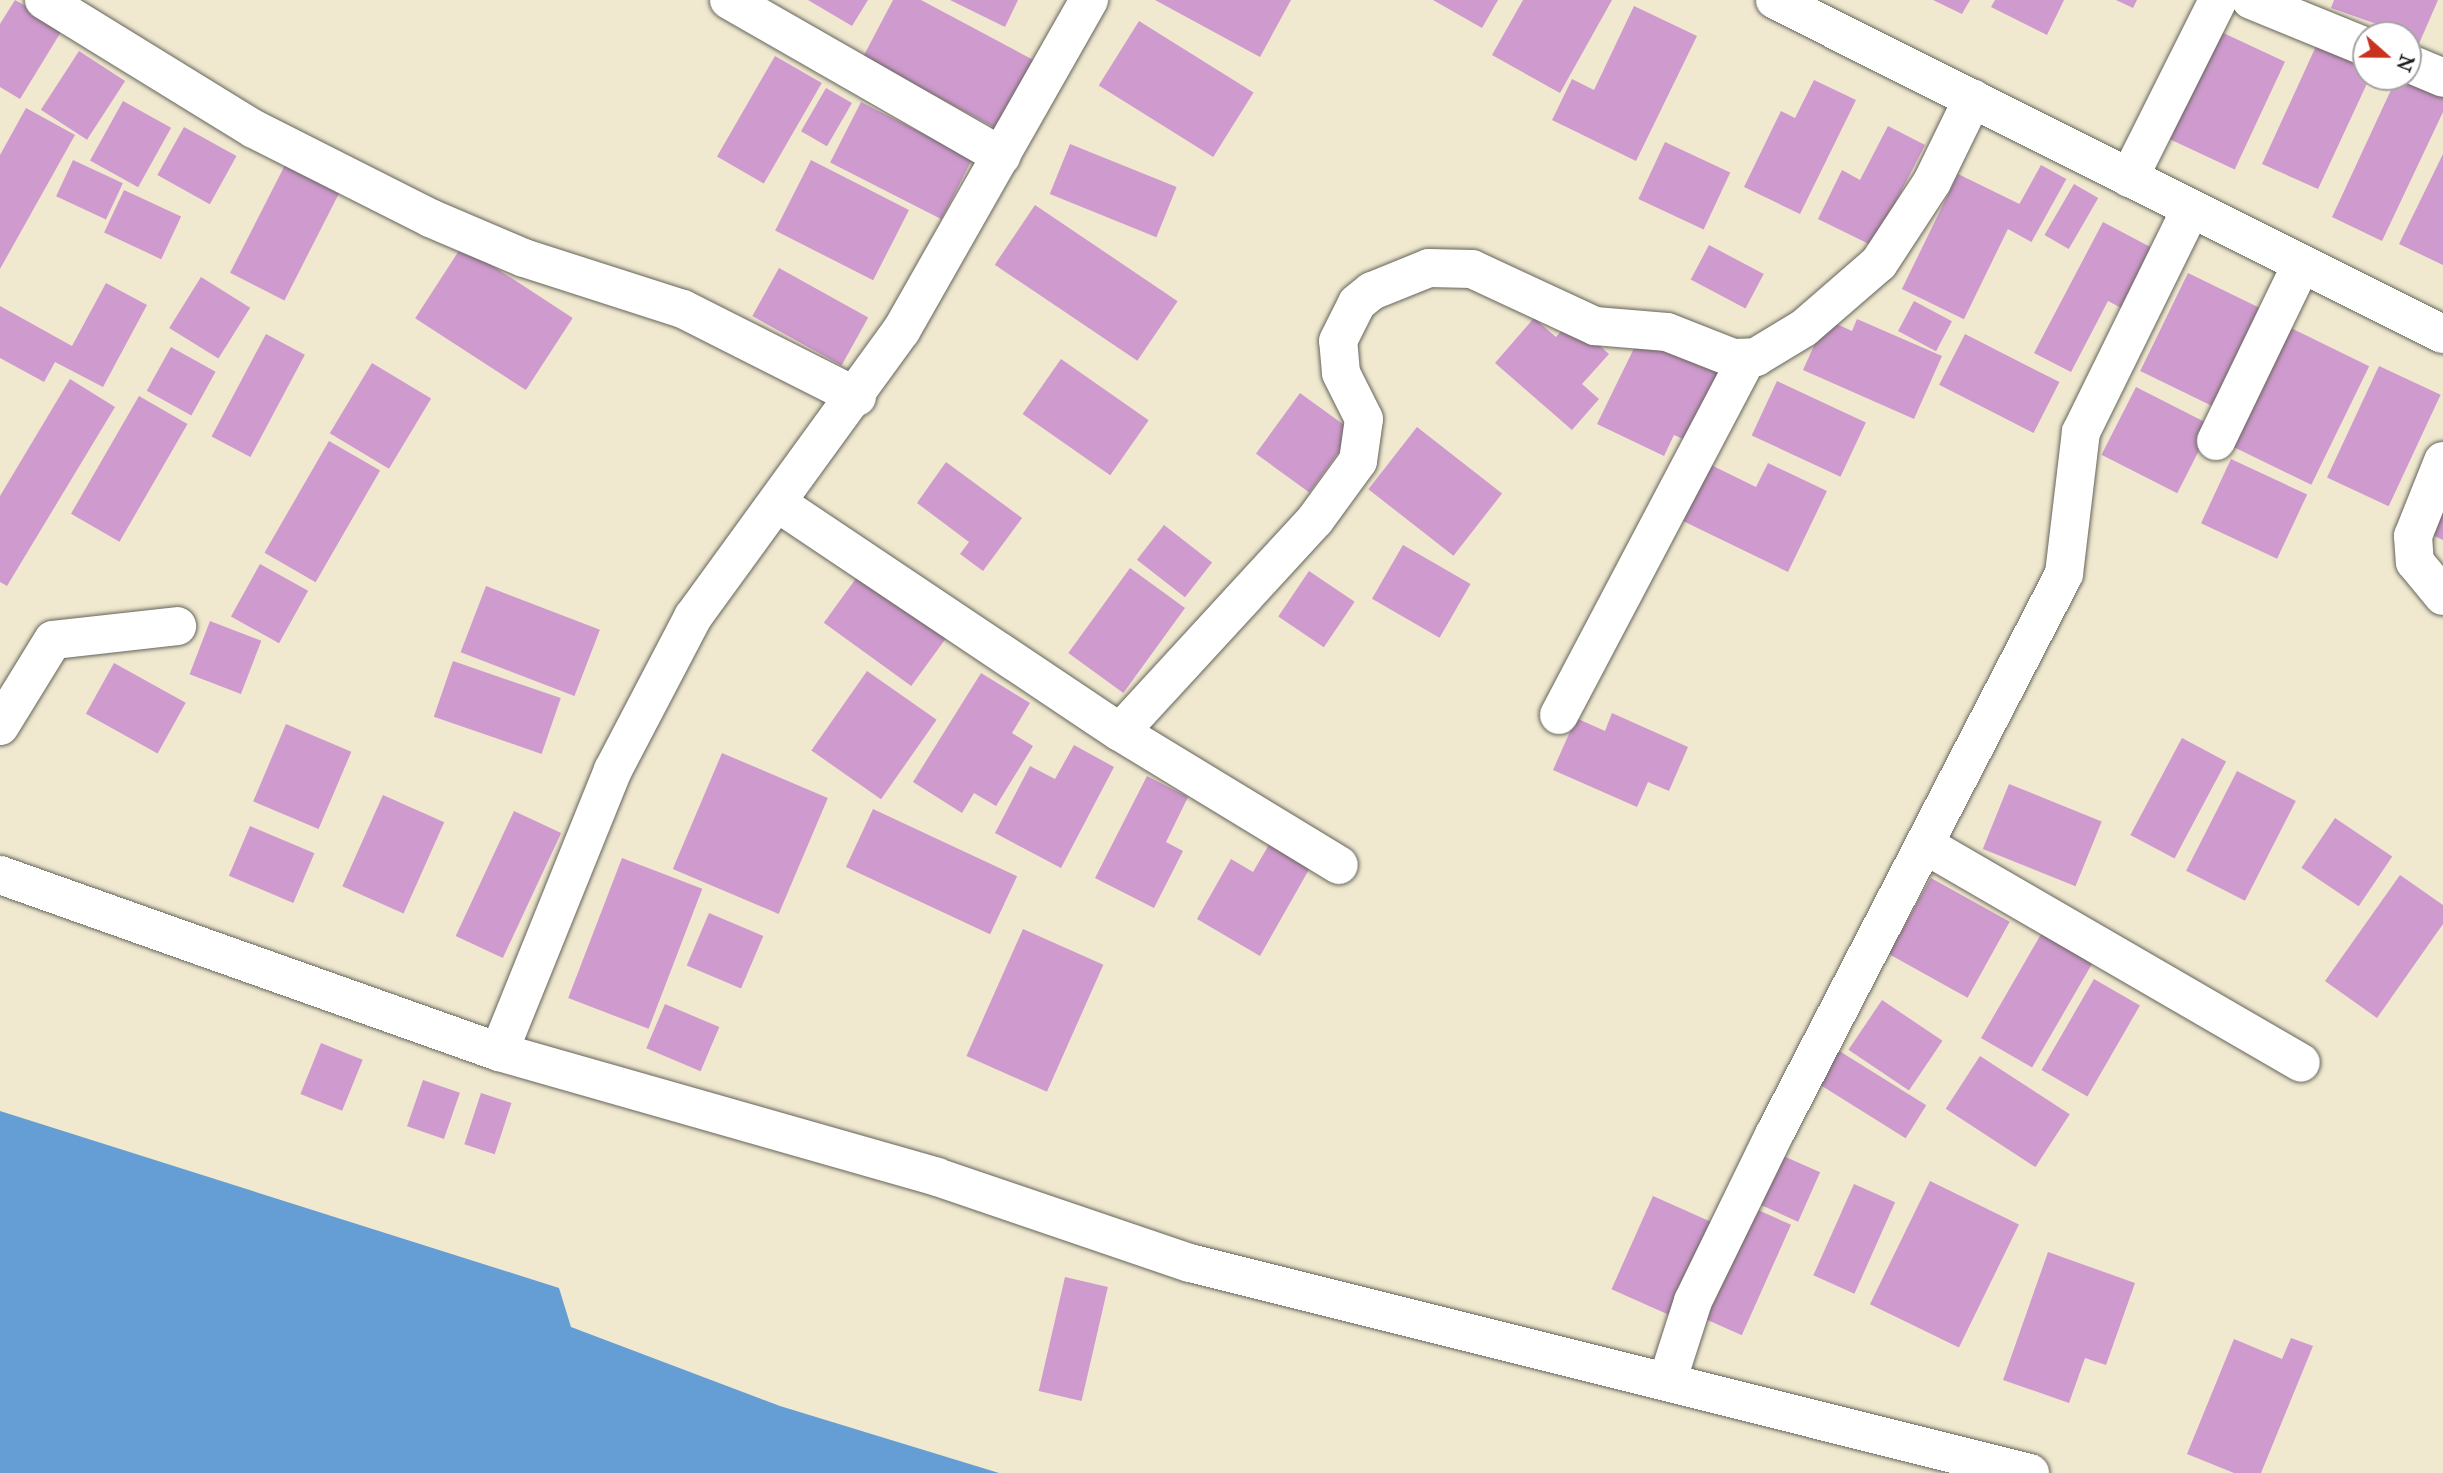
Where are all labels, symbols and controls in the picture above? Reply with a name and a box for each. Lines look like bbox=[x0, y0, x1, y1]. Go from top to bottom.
north arrow bbox=[2352, 21, 2422, 91]
text: N bbox=[2392, 51, 2419, 75]

